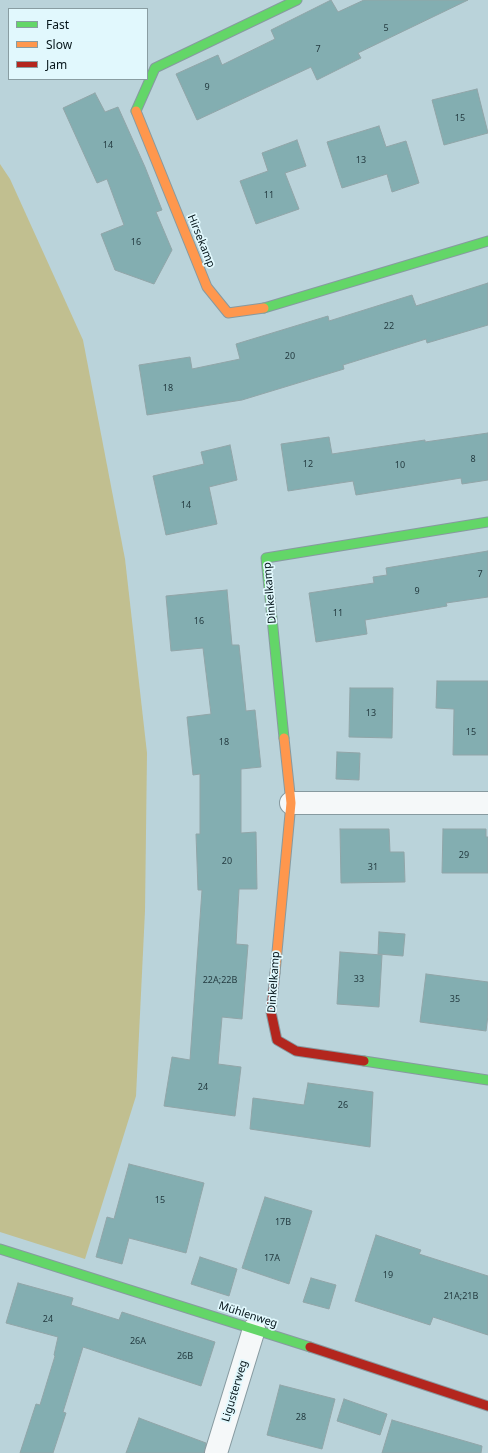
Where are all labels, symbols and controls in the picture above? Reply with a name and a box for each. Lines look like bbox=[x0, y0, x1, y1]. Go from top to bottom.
legend bbox=[8, 8, 148, 80]
text: Fast bbox=[46, 16, 69, 33]
house number: 5 bbox=[383, 23, 389, 33]
text: Slow bbox=[46, 36, 72, 53]
house number: 7 bbox=[315, 44, 321, 54]
text: Jam bbox=[46, 56, 67, 73]
house number: 9 bbox=[204, 82, 210, 92]
house number: 15 bbox=[455, 113, 465, 123]
house number: 14 bbox=[103, 140, 113, 150]
house number: 13 bbox=[356, 155, 366, 165]
house number: 11 bbox=[264, 190, 274, 200]
street label: Hirsekamp bbox=[184, 213, 218, 269]
house number: 16 bbox=[131, 237, 141, 247]
house number: 22 bbox=[384, 321, 394, 331]
house number: 20 bbox=[285, 351, 295, 361]
house number: 18 bbox=[163, 383, 173, 393]
house number: 8 bbox=[470, 454, 476, 464]
house number: 12 bbox=[303, 459, 313, 469]
house number: 10 bbox=[395, 460, 405, 470]
house number: 14 bbox=[181, 500, 191, 510]
street label: Dinkelkamp bbox=[261, 562, 279, 624]
house number: 7 bbox=[477, 569, 483, 579]
house number: 9 bbox=[414, 586, 420, 596]
house number: 11 bbox=[333, 608, 343, 618]
house number: 16 bbox=[194, 616, 204, 626]
house number: 13 bbox=[366, 708, 376, 718]
house number: 15 bbox=[466, 727, 476, 737]
house number: 18 bbox=[219, 737, 229, 747]
house number: 29 bbox=[459, 850, 469, 860]
house number: 20 bbox=[222, 856, 232, 866]
house number: 31 bbox=[368, 862, 378, 872]
street label: Dinkelkamp bbox=[265, 951, 283, 1013]
house number: 33 bbox=[354, 974, 364, 984]
house number: 22A;22B bbox=[203, 975, 237, 985]
house number: 35 bbox=[450, 994, 460, 1004]
house number: 24 bbox=[198, 1082, 208, 1092]
house number: 26 bbox=[338, 1100, 348, 1110]
house number: 15 bbox=[155, 1195, 165, 1205]
house number: 17B bbox=[275, 1217, 291, 1227]
house number: 17A bbox=[264, 1253, 280, 1263]
house number: 19 bbox=[383, 1270, 393, 1280]
house number: 21A;21B bbox=[444, 1291, 478, 1301]
street label: Mühlenweg bbox=[217, 1299, 279, 1331]
house number: 24 bbox=[43, 1314, 53, 1324]
house number: 26A bbox=[130, 1336, 146, 1346]
house number: 26B bbox=[177, 1351, 193, 1361]
street label: Ligusterweg bbox=[219, 1359, 251, 1423]
house number: 28 bbox=[296, 1412, 306, 1422]

